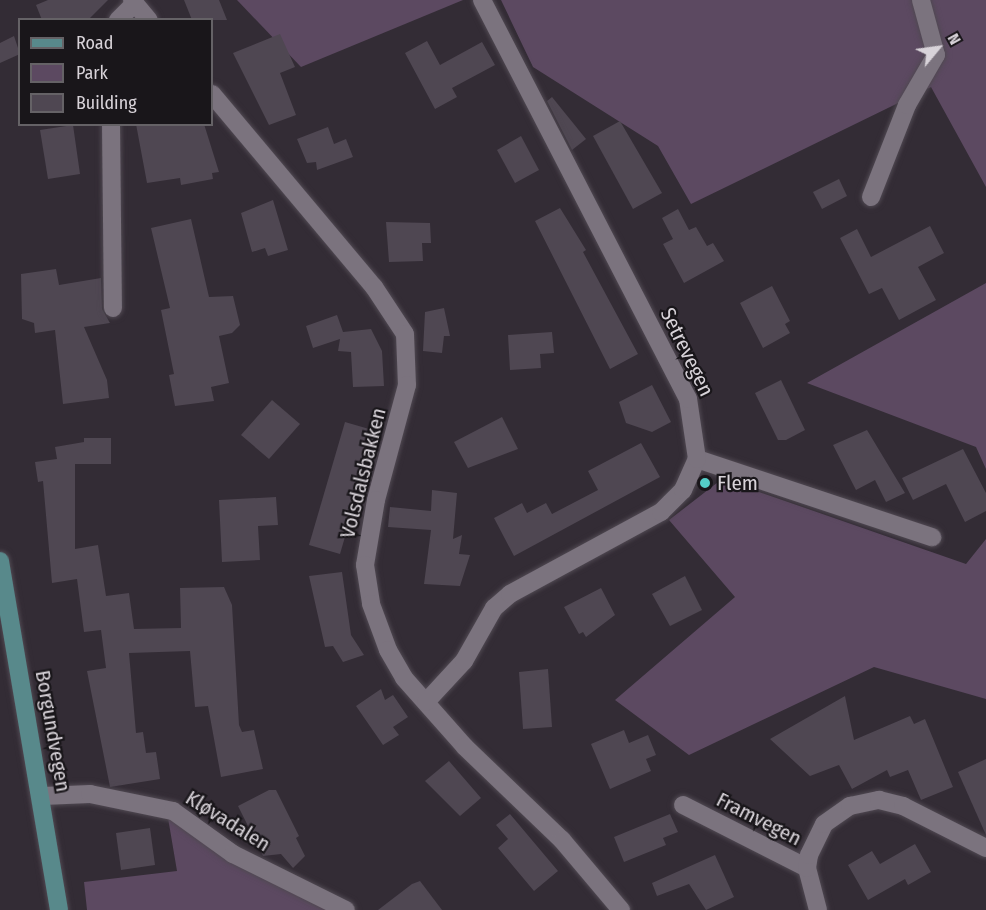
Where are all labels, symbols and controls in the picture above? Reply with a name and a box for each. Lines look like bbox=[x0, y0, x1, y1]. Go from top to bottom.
legend bbox=[18, 18, 213, 126]
north arrow bbox=[908, 18, 968, 78]
text: N bbox=[944, 30, 965, 48]
text: Road bbox=[76, 32, 113, 54]
text: Park bbox=[76, 62, 108, 84]
text: Building bbox=[76, 92, 137, 114]
street label: Setrevegen bbox=[655, 304, 719, 400]
street label: Volsdalsbakken bbox=[335, 405, 391, 541]
place label: Flem bbox=[717, 470, 758, 496]
marker: Flem bbox=[698, 476, 712, 490]
street label: Borgundvegen bbox=[30, 668, 76, 794]
street label: Kløvadalen bbox=[181, 785, 275, 857]
street label: Framvegen bbox=[712, 787, 806, 851]

